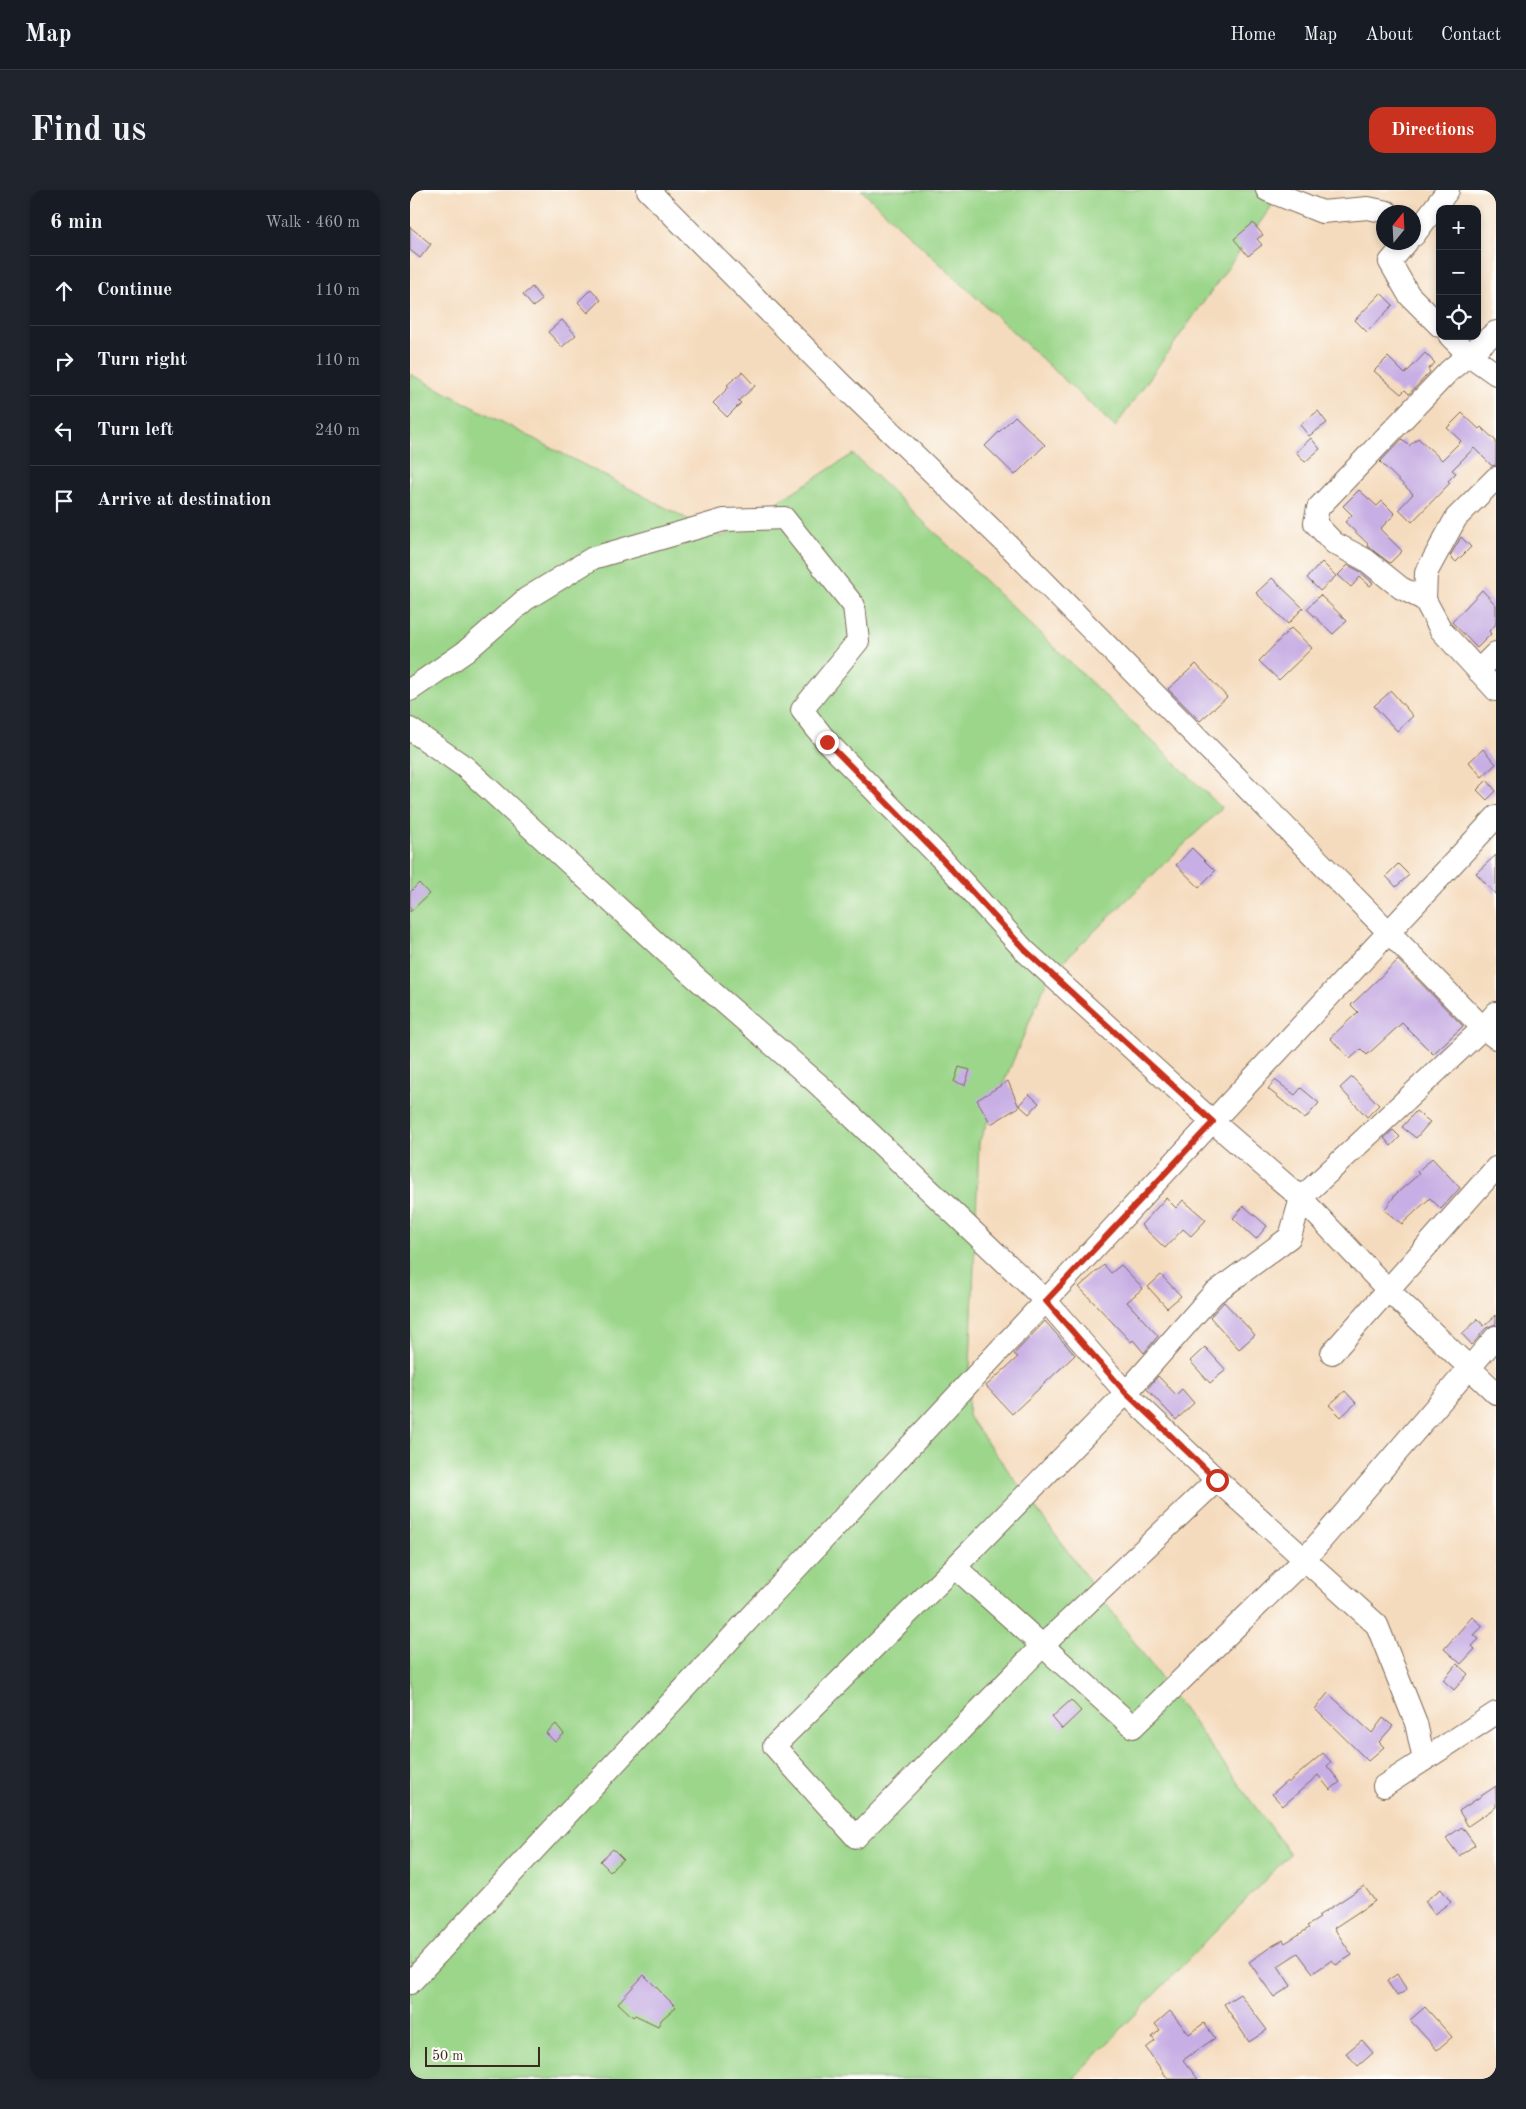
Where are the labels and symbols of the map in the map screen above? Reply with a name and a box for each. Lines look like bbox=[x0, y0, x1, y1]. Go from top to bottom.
north arrow bbox=[1376, 205, 1421, 250]
route end bbox=[816, 731, 839, 754]
route start bbox=[1206, 1469, 1229, 1492]
scale bar bbox=[425, 2044, 540, 2067]

